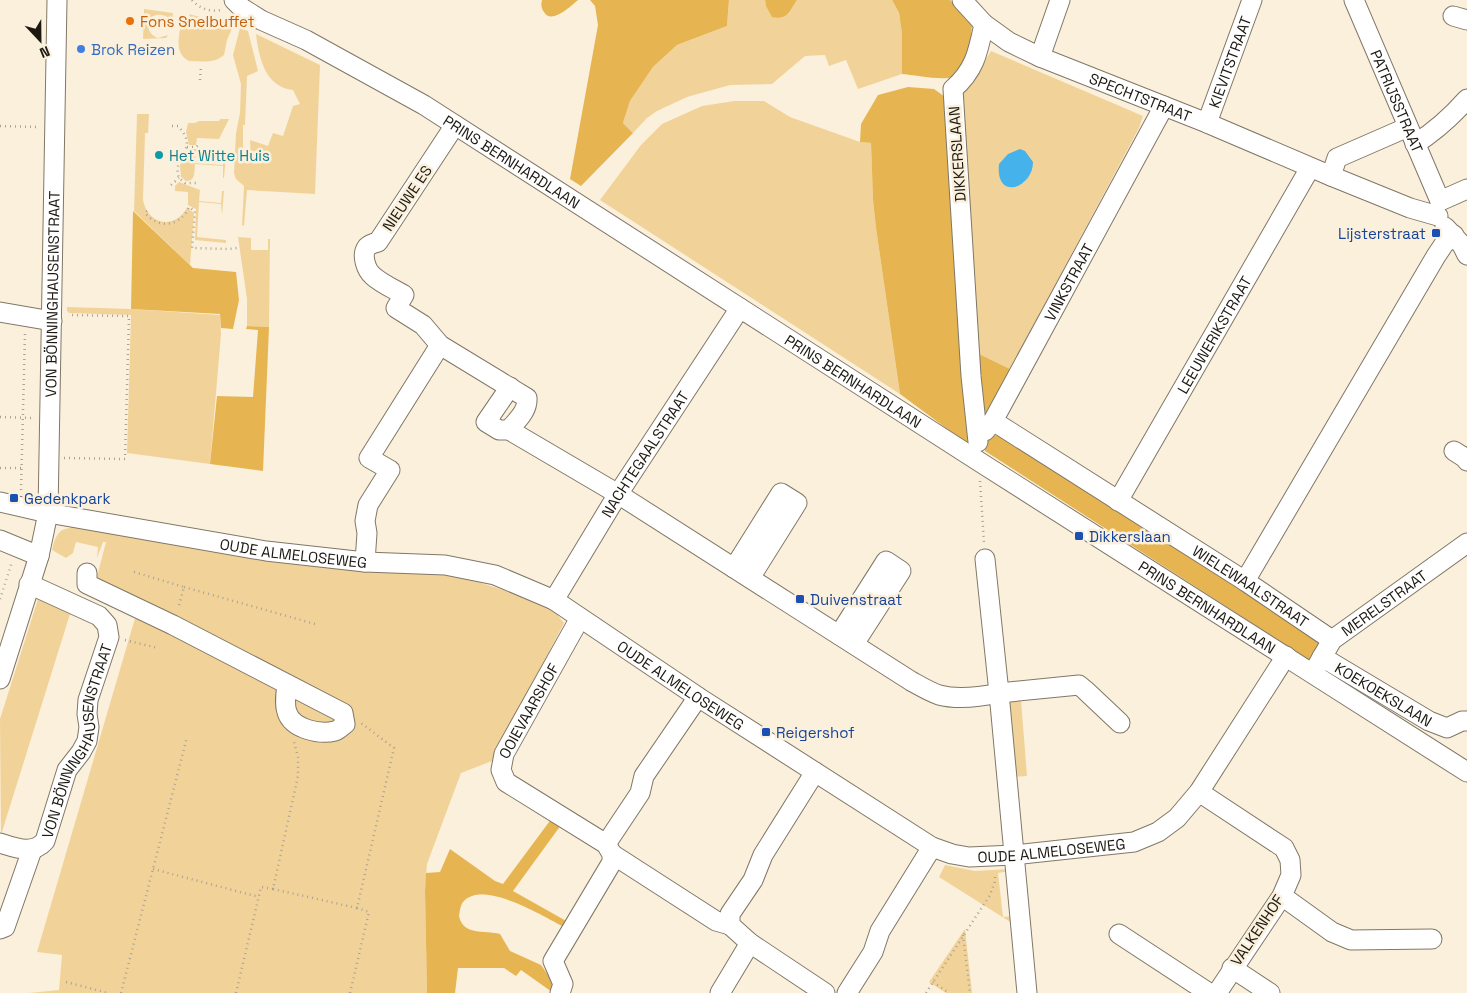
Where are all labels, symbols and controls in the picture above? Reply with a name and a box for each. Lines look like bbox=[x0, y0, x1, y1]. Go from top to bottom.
place label: Fons Snelbuffet bbox=[140, 12, 255, 31]
street label: KIEVITSTRAAT bbox=[1204, 13, 1255, 111]
north arrow bbox=[15, 15, 65, 65]
marker: Fons Snelbuffet bbox=[124, 15, 136, 27]
place label: Brok Reizen bbox=[91, 40, 175, 59]
text: N bbox=[37, 42, 53, 62]
marker: Brok Reizen bbox=[75, 43, 87, 55]
street label: PATRIJSSTRAAT bbox=[1367, 47, 1428, 156]
street label: SPECHTSTRAAT bbox=[1087, 68, 1195, 126]
street label: DIKKERSLAAN bbox=[944, 105, 970, 203]
street label: PRINS BERNHARDLAAN bbox=[440, 110, 584, 212]
place label: Het Witte Huis bbox=[169, 146, 270, 165]
marker: Het Witte Huis bbox=[153, 149, 165, 161]
street label: NIEUWE ES bbox=[378, 162, 436, 234]
street label: VON BÖNNINGHAUSENSTRAAT bbox=[41, 190, 63, 398]
place label: Lijsterstraat bbox=[1338, 224, 1426, 243]
marker: Lijsterstraat bbox=[1430, 227, 1442, 239]
street label: VINKSTRAAT bbox=[1040, 240, 1097, 324]
street label: LEEUWERIKSTRAAT bbox=[1173, 272, 1255, 397]
street label: PRINS BERNHARDLAAN bbox=[781, 330, 925, 432]
street label: NACHTEGAALSTRAAT bbox=[597, 387, 693, 520]
place label: Gedenkpark bbox=[24, 489, 111, 508]
marker: Gedenkpark bbox=[8, 492, 20, 504]
place label: Dikkerslaan bbox=[1089, 527, 1171, 546]
marker: Dikkerslaan bbox=[1073, 530, 1085, 542]
street label: OUDE ALMELOSEWEG bbox=[218, 534, 368, 572]
street label: WIELEWAALSTRAAT bbox=[1189, 541, 1313, 631]
street label: PRINS BERNHARDLAAN bbox=[1135, 556, 1279, 657]
street label: MERELSTRAAT bbox=[1337, 565, 1431, 640]
place label: Duivenstraat bbox=[810, 590, 902, 609]
marker: Duivenstraat bbox=[794, 593, 806, 605]
street label: OUDE ALMELOSEWEG bbox=[614, 636, 748, 734]
street label: VON BÖNNINGHAUSENSTRAAT bbox=[37, 641, 116, 841]
street label: KOEKOEKSLAAN bbox=[1332, 658, 1436, 730]
street label: OOIEVAARSHOF bbox=[494, 660, 562, 762]
place label: Reigershof bbox=[776, 723, 855, 742]
marker: Reigershof bbox=[760, 726, 772, 738]
street label: OUDE ALMELOSEWEG bbox=[977, 834, 1126, 866]
street label: VALKENHOF bbox=[1226, 891, 1288, 969]

